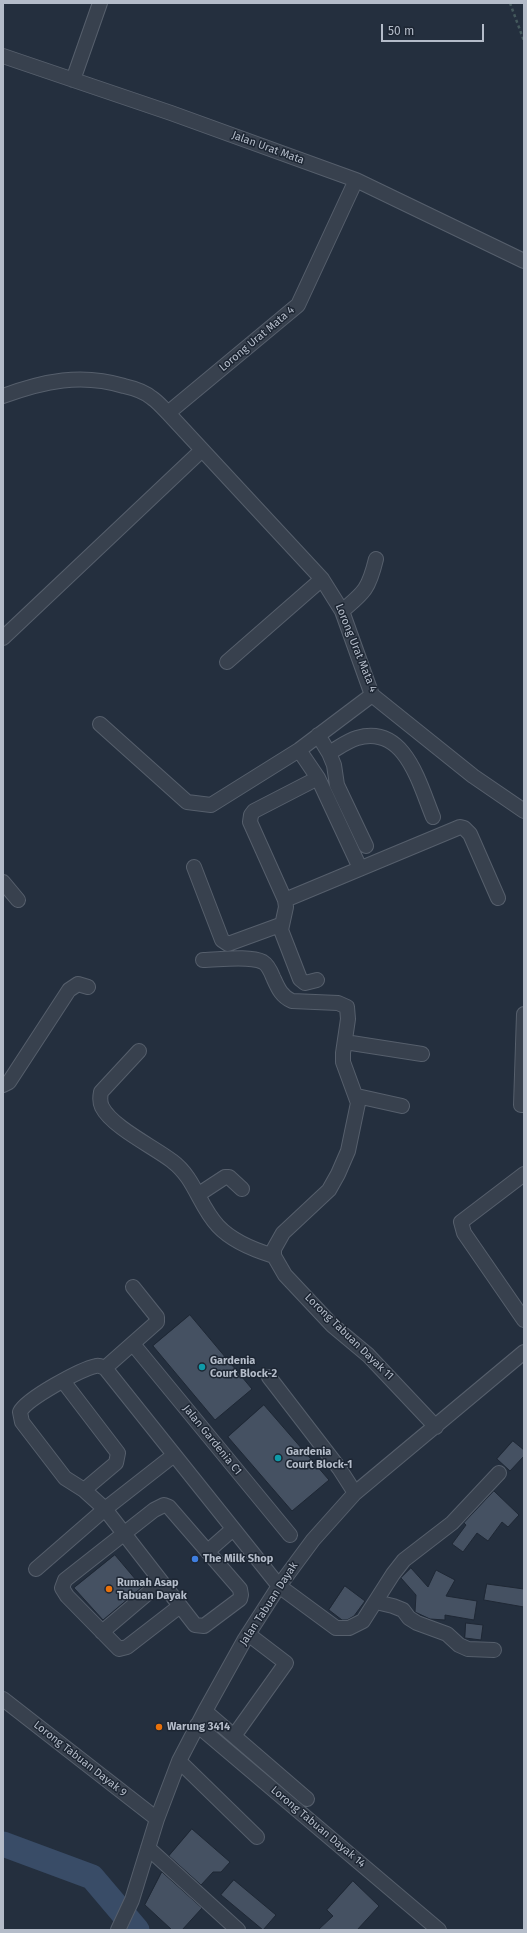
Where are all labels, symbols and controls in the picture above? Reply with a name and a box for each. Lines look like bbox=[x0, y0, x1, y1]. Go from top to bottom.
scale bar bbox=[383, 16, 486, 42]
text: 50 m bbox=[388, 24, 414, 38]
street label: Jalan Urat Mata bbox=[230, 129, 306, 167]
street label: Lorong Urat Mata 4 bbox=[217, 304, 297, 374]
street label: Lorong Urat Mata 4 bbox=[332, 602, 380, 694]
street label: Lorong Tabuan Dayak 11 bbox=[302, 1291, 396, 1383]
place label: Gardenia Court Block-2 bbox=[210, 1354, 277, 1380]
marker: Gardenia Court Block-2 bbox=[197, 1362, 207, 1372]
street label: Jalan Gardenia C1 bbox=[180, 1402, 244, 1478]
place label: Gardenia Court Block-1 bbox=[286, 1445, 352, 1471]
marker: Gardenia Court Block-1 bbox=[273, 1453, 283, 1463]
place label: The Milk Shop bbox=[203, 1552, 273, 1566]
marker: The Milk Shop bbox=[190, 1554, 200, 1564]
street label: Jalan Tabuan Dayak bbox=[237, 1560, 301, 1648]
place label: Rumah Asap Tabuan Dayak bbox=[117, 1576, 187, 1602]
marker: Rumah Asap Tabuan Dayak bbox=[104, 1584, 114, 1594]
street label: Lorong Tabuan Dayak 9 bbox=[31, 1718, 129, 1800]
place label: Warung 3414 bbox=[167, 1720, 230, 1734]
marker: Warung 3414 bbox=[154, 1722, 164, 1732]
street label: Lorong Tabuan Dayak 14 bbox=[268, 1783, 368, 1871]

